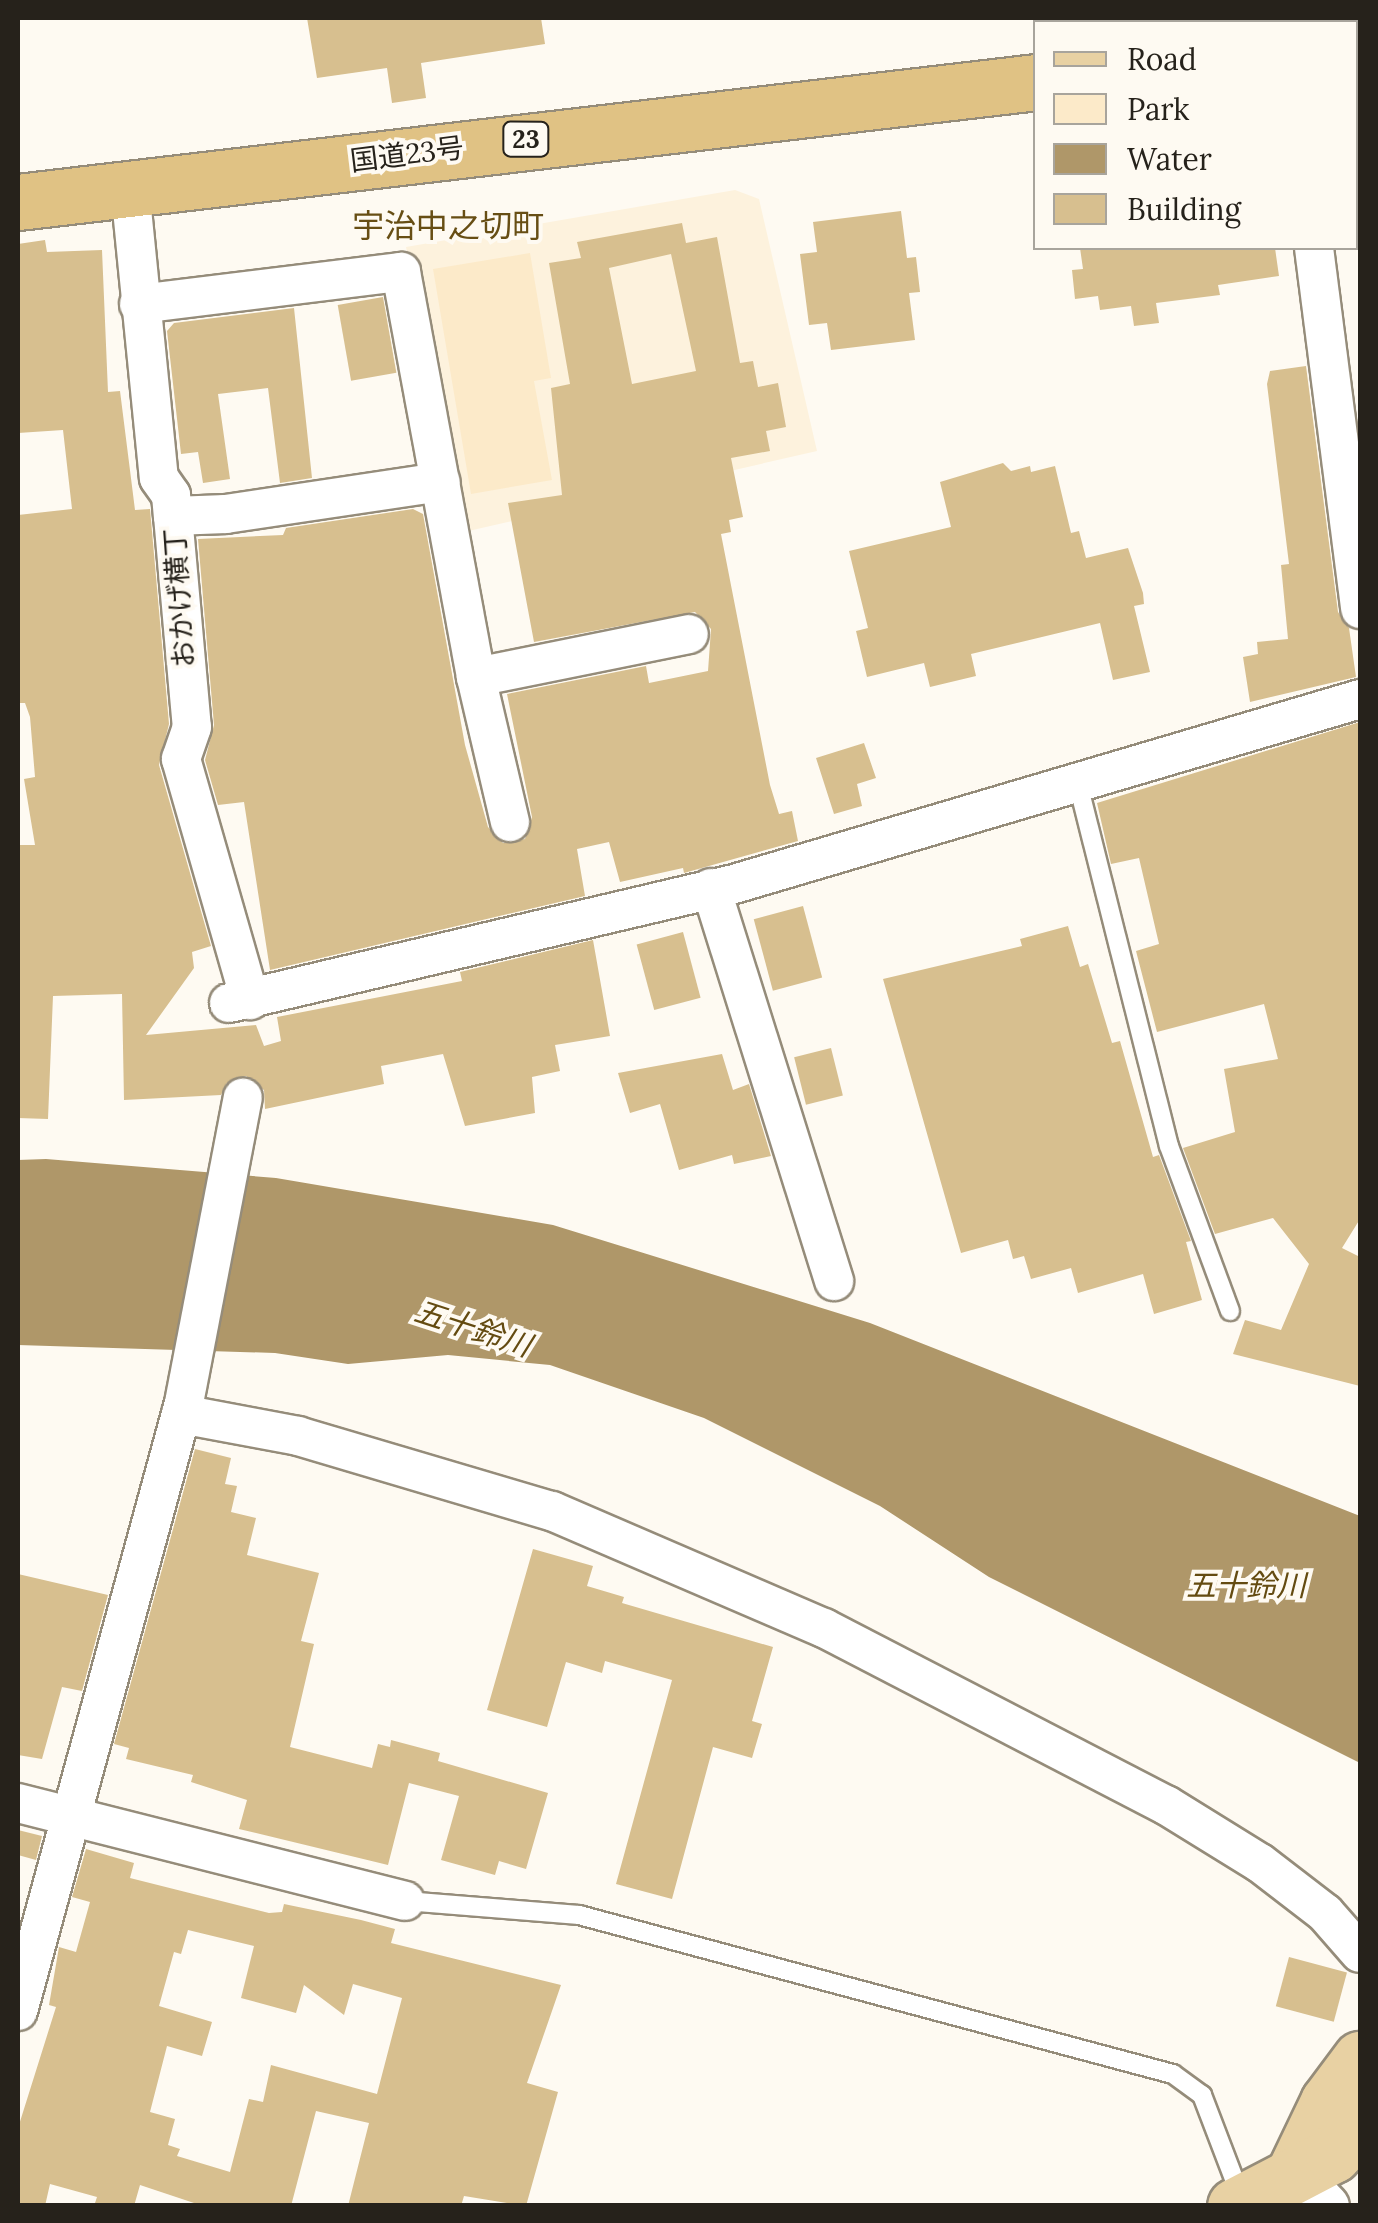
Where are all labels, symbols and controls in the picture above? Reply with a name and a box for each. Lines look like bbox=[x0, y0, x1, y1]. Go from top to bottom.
legend bbox=[1033, 20, 1358, 250]
text: Road bbox=[1127, 40, 1197, 78]
text: Park bbox=[1127, 90, 1189, 128]
road number: 23 bbox=[501, 119, 551, 159]
street label: 国道23号 bbox=[348, 130, 466, 178]
text: Water bbox=[1127, 140, 1212, 178]
text: Building bbox=[1127, 190, 1241, 228]
district label: 宇治中之切町 bbox=[352, 207, 544, 245]
street label: おかげ横丁 bbox=[157, 527, 201, 669]
water label: 五十鈴川 bbox=[410, 1292, 536, 1364]
water label: 五十鈴川 bbox=[1186, 1567, 1306, 1603]

